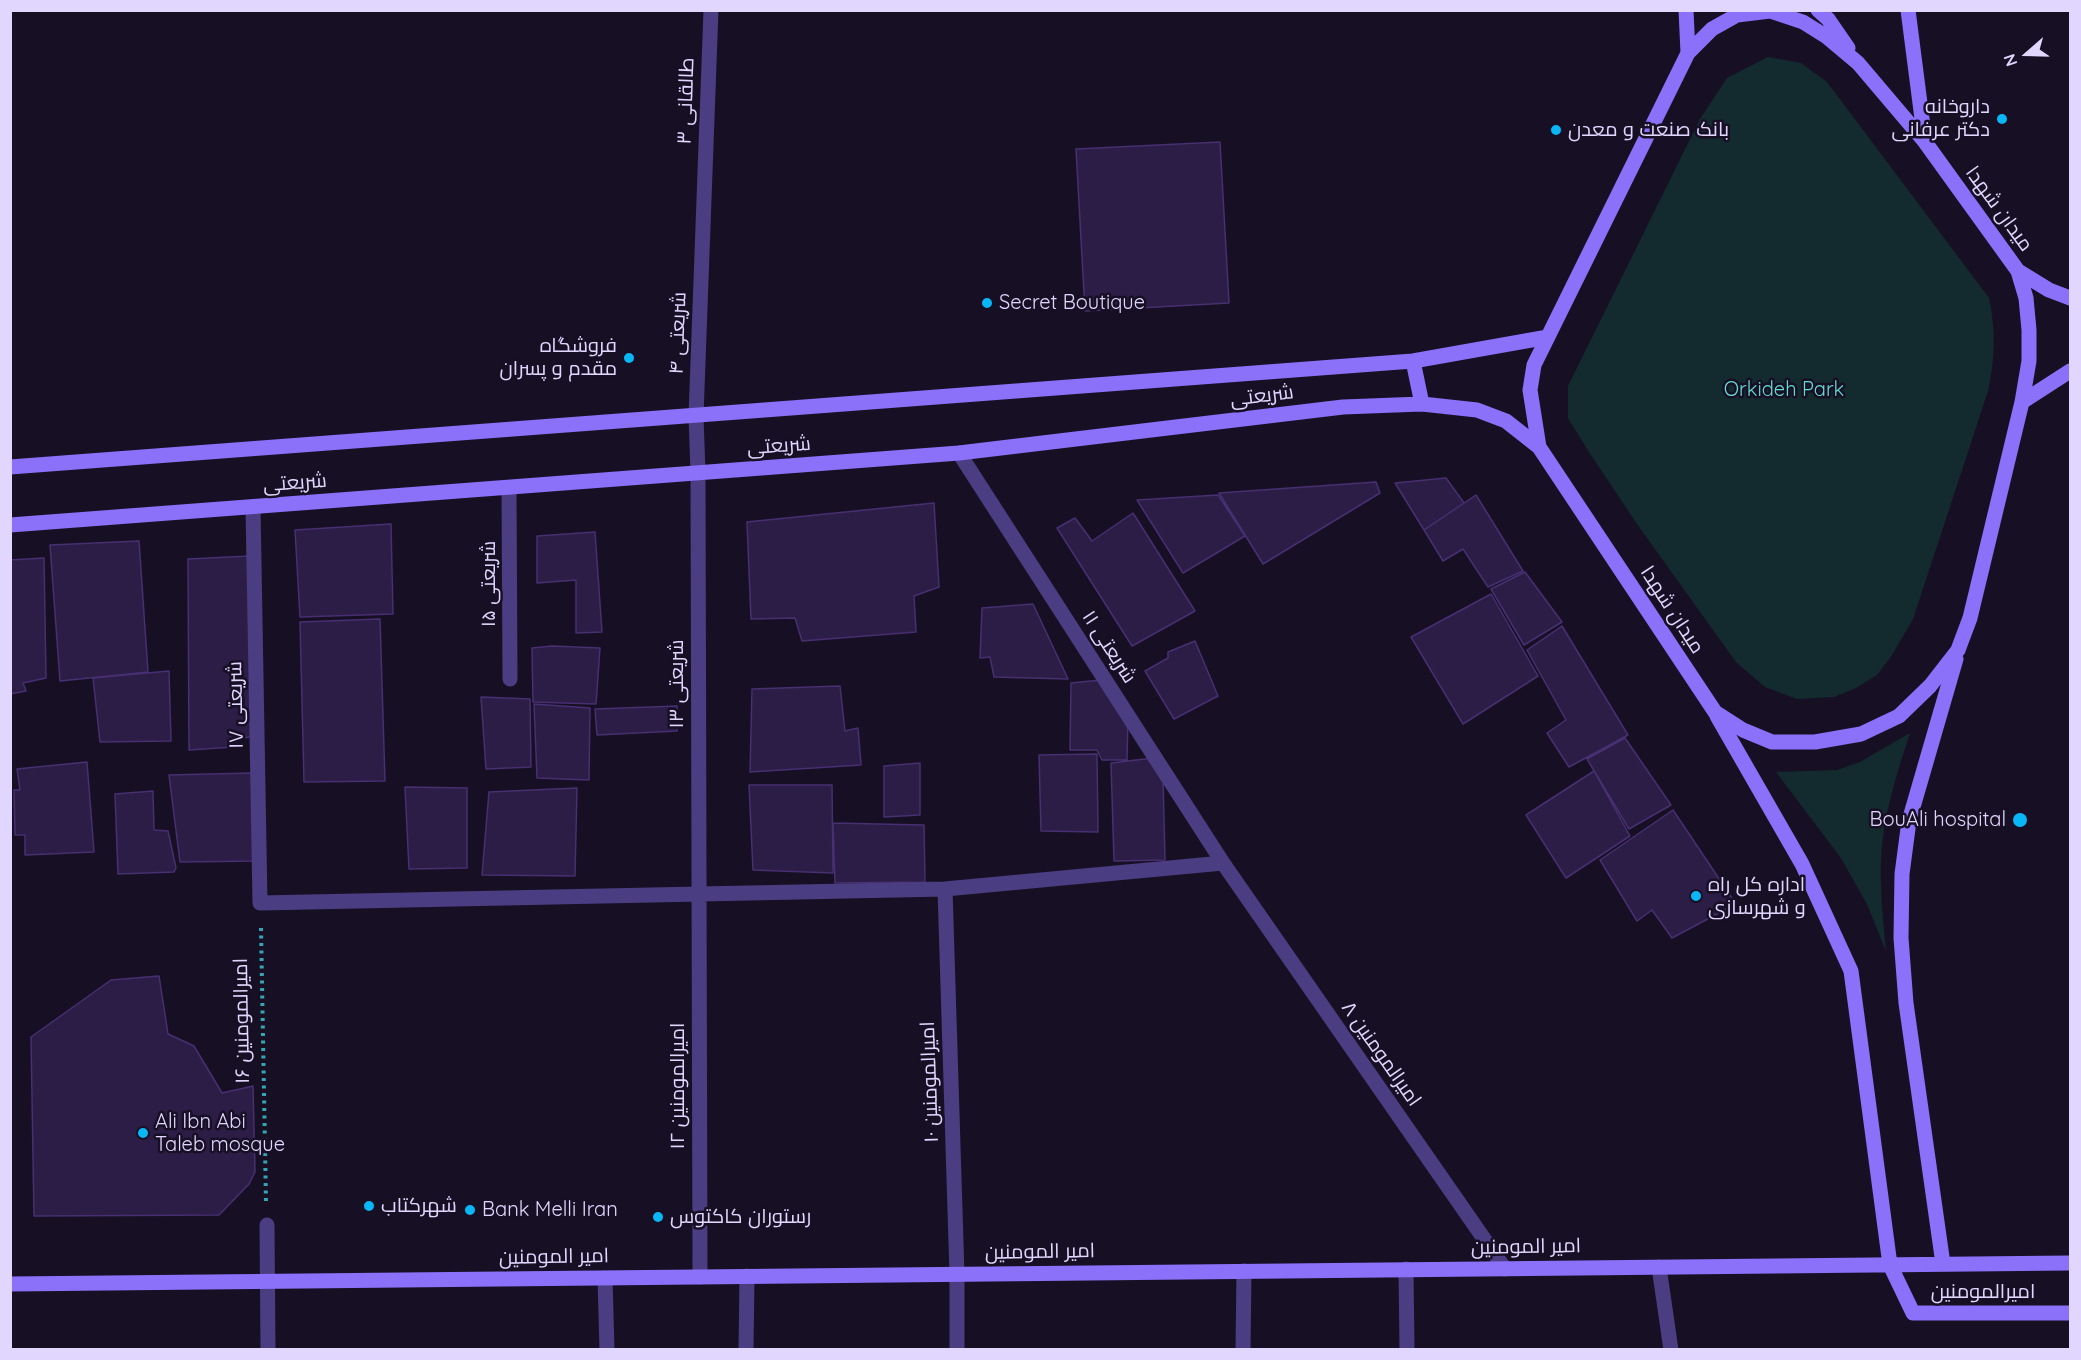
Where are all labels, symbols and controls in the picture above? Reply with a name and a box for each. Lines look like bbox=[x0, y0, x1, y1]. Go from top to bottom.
north arrow bbox=[1997, 24, 2057, 84]
text: N bbox=[1999, 51, 2021, 69]
street label: طالقانی ۳ bbox=[672, 57, 700, 145]
place label: داروخانه دکتر عرفانی bbox=[1892, 95, 1990, 142]
marker: داروخانه دکتر عرفانی bbox=[1995, 112, 2009, 126]
place label: بانک صنعت و معدن bbox=[1568, 118, 1729, 142]
marker: بانک صنعت و معدن bbox=[1549, 123, 1563, 137]
street label: میدان شهدا bbox=[1960, 162, 2038, 256]
street label: شریعتی ۴ bbox=[665, 291, 691, 375]
place label: Secret Boutique bbox=[999, 291, 1145, 315]
marker: Secret Boutique bbox=[980, 296, 994, 310]
place label: فروشگاه مقدم و پسران bbox=[499, 334, 617, 381]
marker: فروشگاه مقدم و پسران bbox=[622, 351, 636, 365]
park label: Orkideh Park bbox=[1724, 378, 1844, 402]
street label: شریعتی bbox=[1229, 380, 1295, 412]
street label: شریعتی bbox=[746, 432, 812, 460]
street label: شریعتی bbox=[262, 469, 328, 497]
street label: شریعتی ۱۵ bbox=[477, 541, 501, 627]
street label: میدان شهدا bbox=[1635, 562, 1709, 658]
street label: شریعتی ۱۱ bbox=[1077, 606, 1141, 688]
street label: شریعتی ۱۳ bbox=[665, 640, 689, 728]
street label: شریعتی ۱۷ bbox=[223, 661, 249, 749]
place label: BouAli hospital bbox=[1870, 808, 2006, 832]
marker: BouAli hospital bbox=[2011, 811, 2029, 829]
place label: اداره کل راه و شهرسازی bbox=[1708, 873, 1806, 920]
marker: اداره کل راه و شهرسازی bbox=[1689, 889, 1703, 903]
street label: امیرالمومنین ۱۶ bbox=[229, 958, 255, 1084]
street label: امیرالمومنین ۸ bbox=[1336, 997, 1426, 1111]
street label: امیرالمومنین ۱۰ bbox=[916, 1021, 944, 1143]
street label: امیرالمومنین ۱۲ bbox=[666, 1023, 690, 1149]
place label: Ali Ibn Abi Taleb mosque bbox=[155, 1110, 285, 1157]
marker: Ali Ibn Abi Taleb mosque bbox=[136, 1126, 150, 1140]
place label: شهرکتاب bbox=[381, 1194, 457, 1218]
place label: Bank Melli Iran bbox=[482, 1198, 618, 1222]
marker: شهرکتاب bbox=[362, 1199, 376, 1213]
marker: Bank Melli Iran bbox=[463, 1203, 477, 1217]
place label: رستوران کاکتوس bbox=[670, 1205, 811, 1229]
marker: رستوران کاکتوس bbox=[651, 1210, 665, 1224]
street label: امیر المومنین bbox=[1471, 1234, 1581, 1260]
street label: امیر المومنین bbox=[985, 1239, 1095, 1265]
street label: امیر المومنین bbox=[499, 1244, 609, 1270]
street label: امیرالمومنین bbox=[1931, 1280, 2035, 1304]

